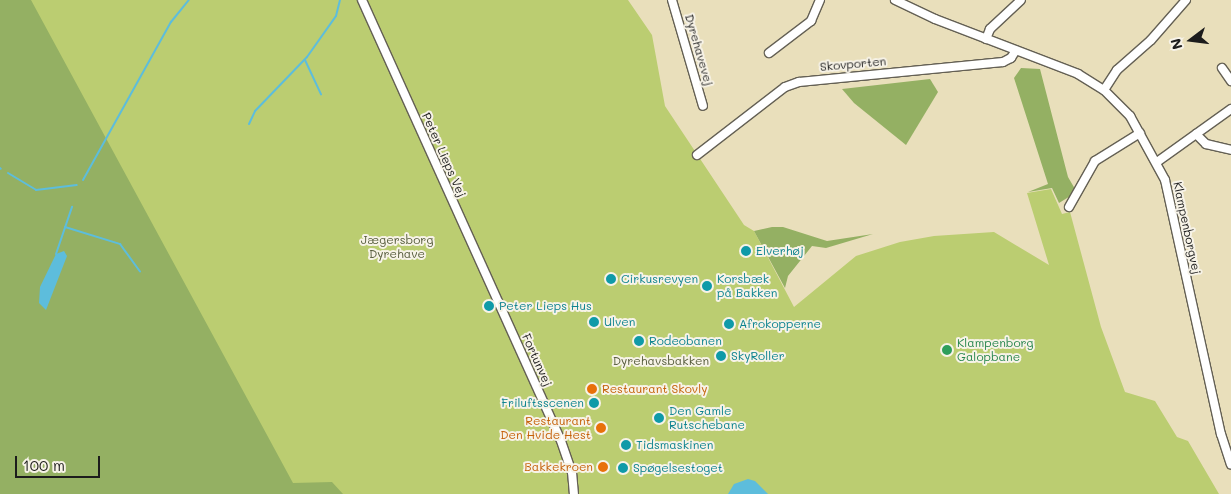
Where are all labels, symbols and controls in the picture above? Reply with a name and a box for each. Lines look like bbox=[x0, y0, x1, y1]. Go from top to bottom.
street label: Dyrehavevej bbox=[682, 13, 716, 87]
north arrow bbox=[1166, 15, 1216, 65]
text: N bbox=[1165, 36, 1187, 52]
street label: Skovporten bbox=[819, 54, 887, 74]
street label: Peter Lieps Vej bbox=[419, 111, 469, 199]
street label: Klampenborgvej bbox=[1170, 180, 1204, 276]
park label: Jægersborg Dyrehave bbox=[361, 233, 433, 261]
place label: Elverhøj bbox=[756, 244, 804, 258]
marker: Elverhøj bbox=[740, 245, 752, 257]
place label: Cirkusrevyen bbox=[621, 272, 698, 286]
place label: Korsbæk på Bakken bbox=[717, 272, 777, 300]
marker: Cirkusrevyen bbox=[605, 273, 617, 285]
marker: Korsbæk på Bakken bbox=[701, 280, 713, 292]
place label: Peter Lieps Hus bbox=[499, 299, 592, 313]
marker: Peter Lieps Hus bbox=[483, 300, 495, 312]
place label: Ulven bbox=[604, 315, 635, 329]
marker: Ulven bbox=[588, 316, 600, 328]
place label: Afrokopperne bbox=[739, 317, 821, 331]
marker: Afrokopperne bbox=[723, 318, 735, 330]
street label: Fortunvej bbox=[519, 331, 555, 389]
place label: Rodeobanen bbox=[649, 334, 722, 348]
marker: Rodeobanen bbox=[633, 335, 645, 347]
place label: Klampenborg Galopbane bbox=[957, 336, 1034, 364]
marker: Klampenborg Galopbane bbox=[941, 344, 953, 356]
place label: SkyRoller bbox=[731, 349, 785, 363]
marker: SkyRoller bbox=[715, 350, 727, 362]
park label: Dyrehavsbakken bbox=[613, 354, 709, 368]
place label: Restaurant Skovly bbox=[602, 382, 707, 396]
marker: Restaurant Skovly bbox=[586, 383, 598, 395]
place label: Friluftsscenen bbox=[501, 396, 584, 410]
marker: Friluftsscenen bbox=[588, 397, 600, 409]
place label: Den Gamle Rutschebane bbox=[669, 404, 745, 432]
marker: Den Gamle Rutschebane bbox=[653, 412, 665, 424]
place label: Restaurant Den Hvide Hest bbox=[500, 414, 591, 442]
marker: Restaurant Den Hvide Hest bbox=[595, 422, 607, 434]
place label: Tidsmaskinen bbox=[636, 438, 713, 452]
marker: Tidsmaskinen bbox=[620, 439, 632, 451]
scale bar bbox=[18, 446, 102, 478]
text: 100 m bbox=[23, 455, 65, 475]
place label: Bakkekroen bbox=[524, 460, 593, 474]
marker: Bakkekroen bbox=[597, 461, 609, 473]
place label: Spøgelsestoget bbox=[633, 461, 723, 475]
marker: Spøgelsestoget bbox=[617, 462, 629, 474]

